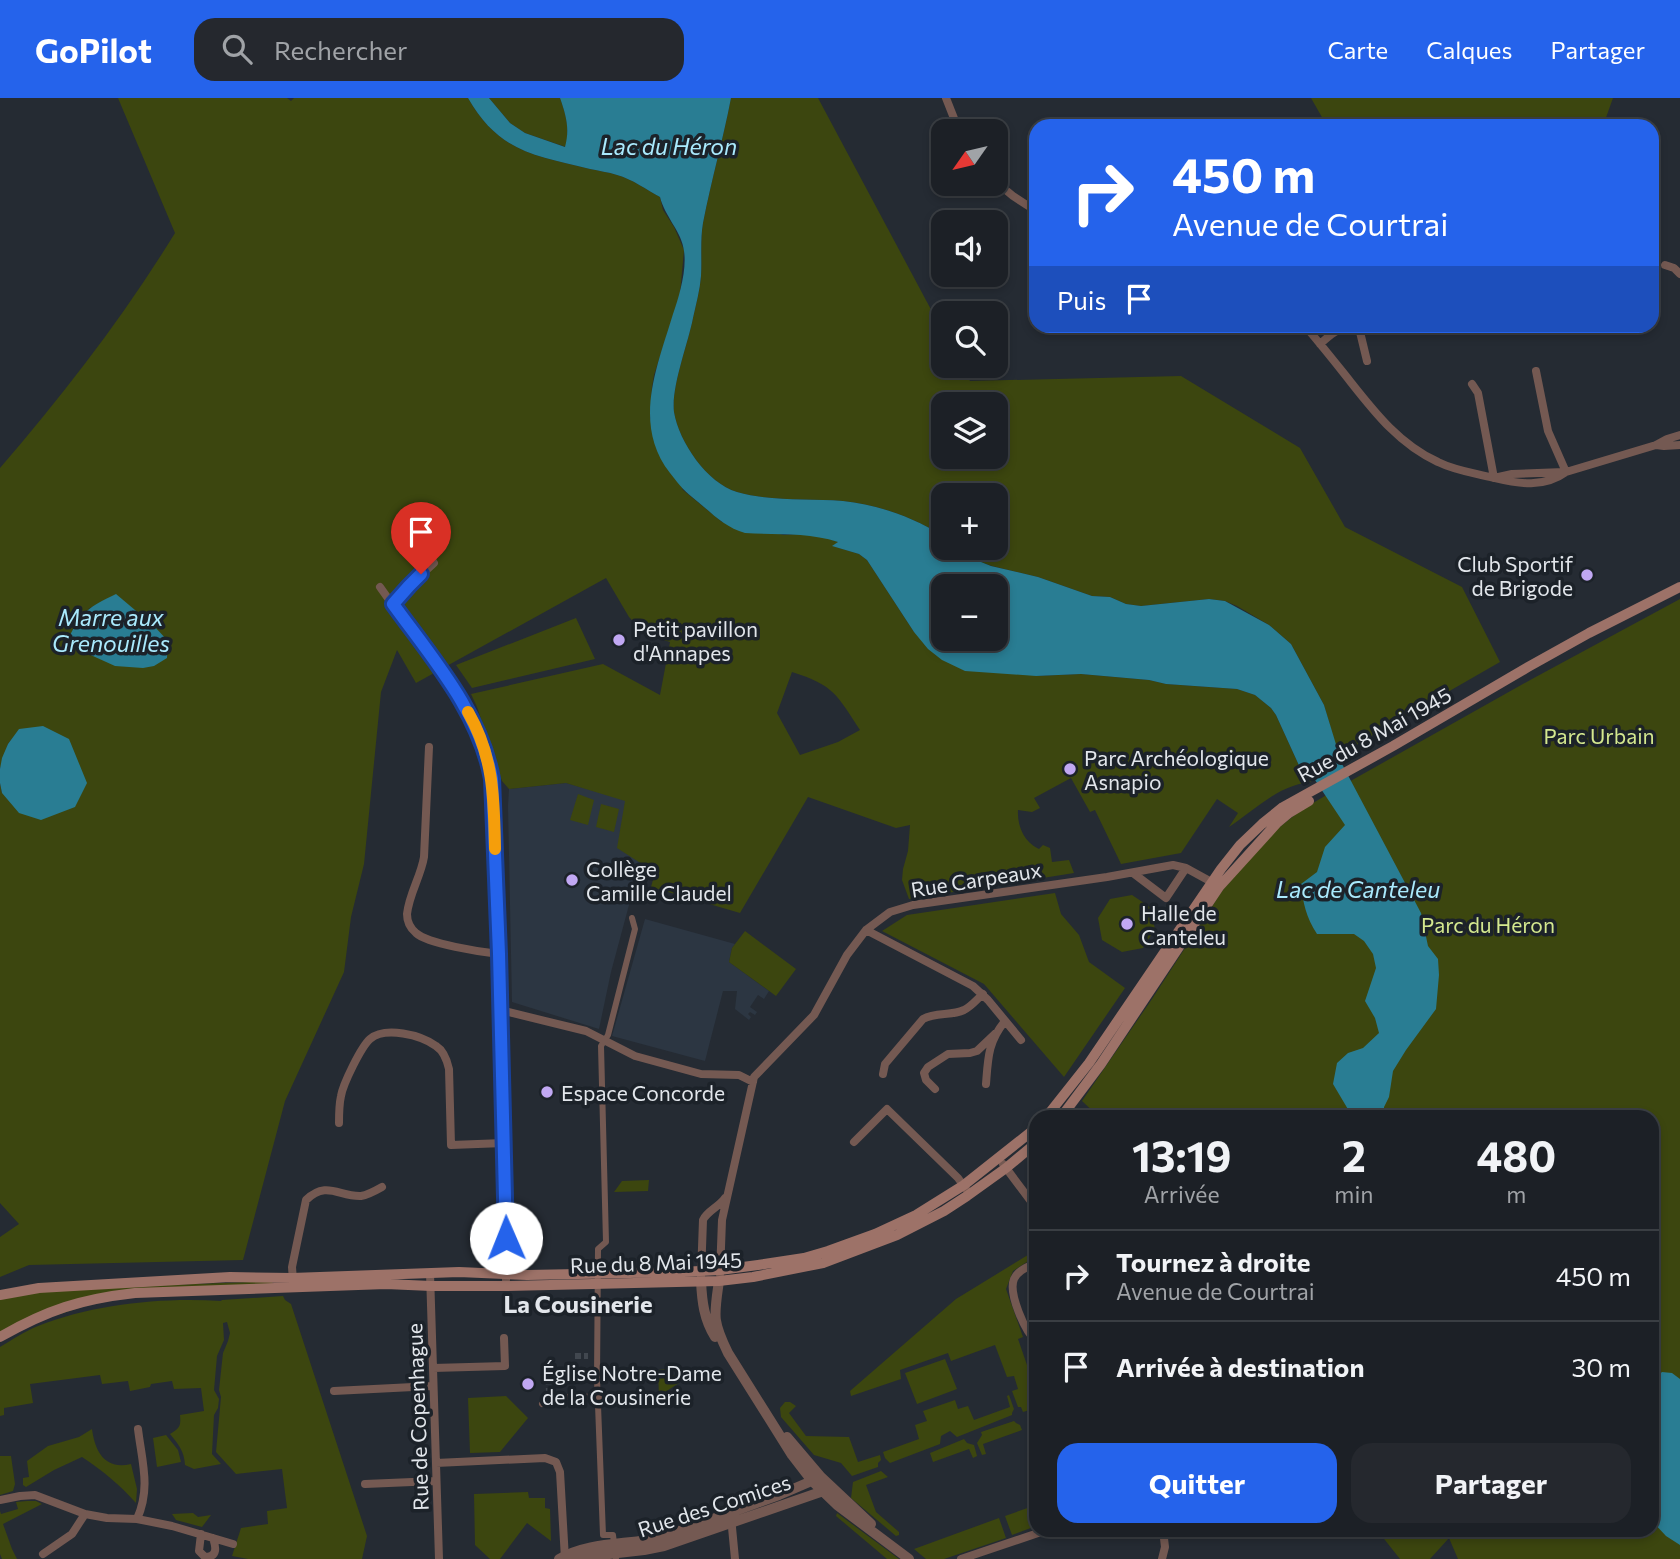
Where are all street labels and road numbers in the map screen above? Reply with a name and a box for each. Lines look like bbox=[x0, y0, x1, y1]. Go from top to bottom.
street label: Rue du 8 Mai 1945 bbox=[1293, 681, 1455, 787]
street label: Rue Carpeaux bbox=[909, 856, 1043, 902]
street label: Rue du 8 Mai 1945 bbox=[570, 1247, 742, 1277]
street label: Rue de Copenhague bbox=[401, 1323, 433, 1511]
street label: Rue des Comices bbox=[634, 1469, 794, 1541]

